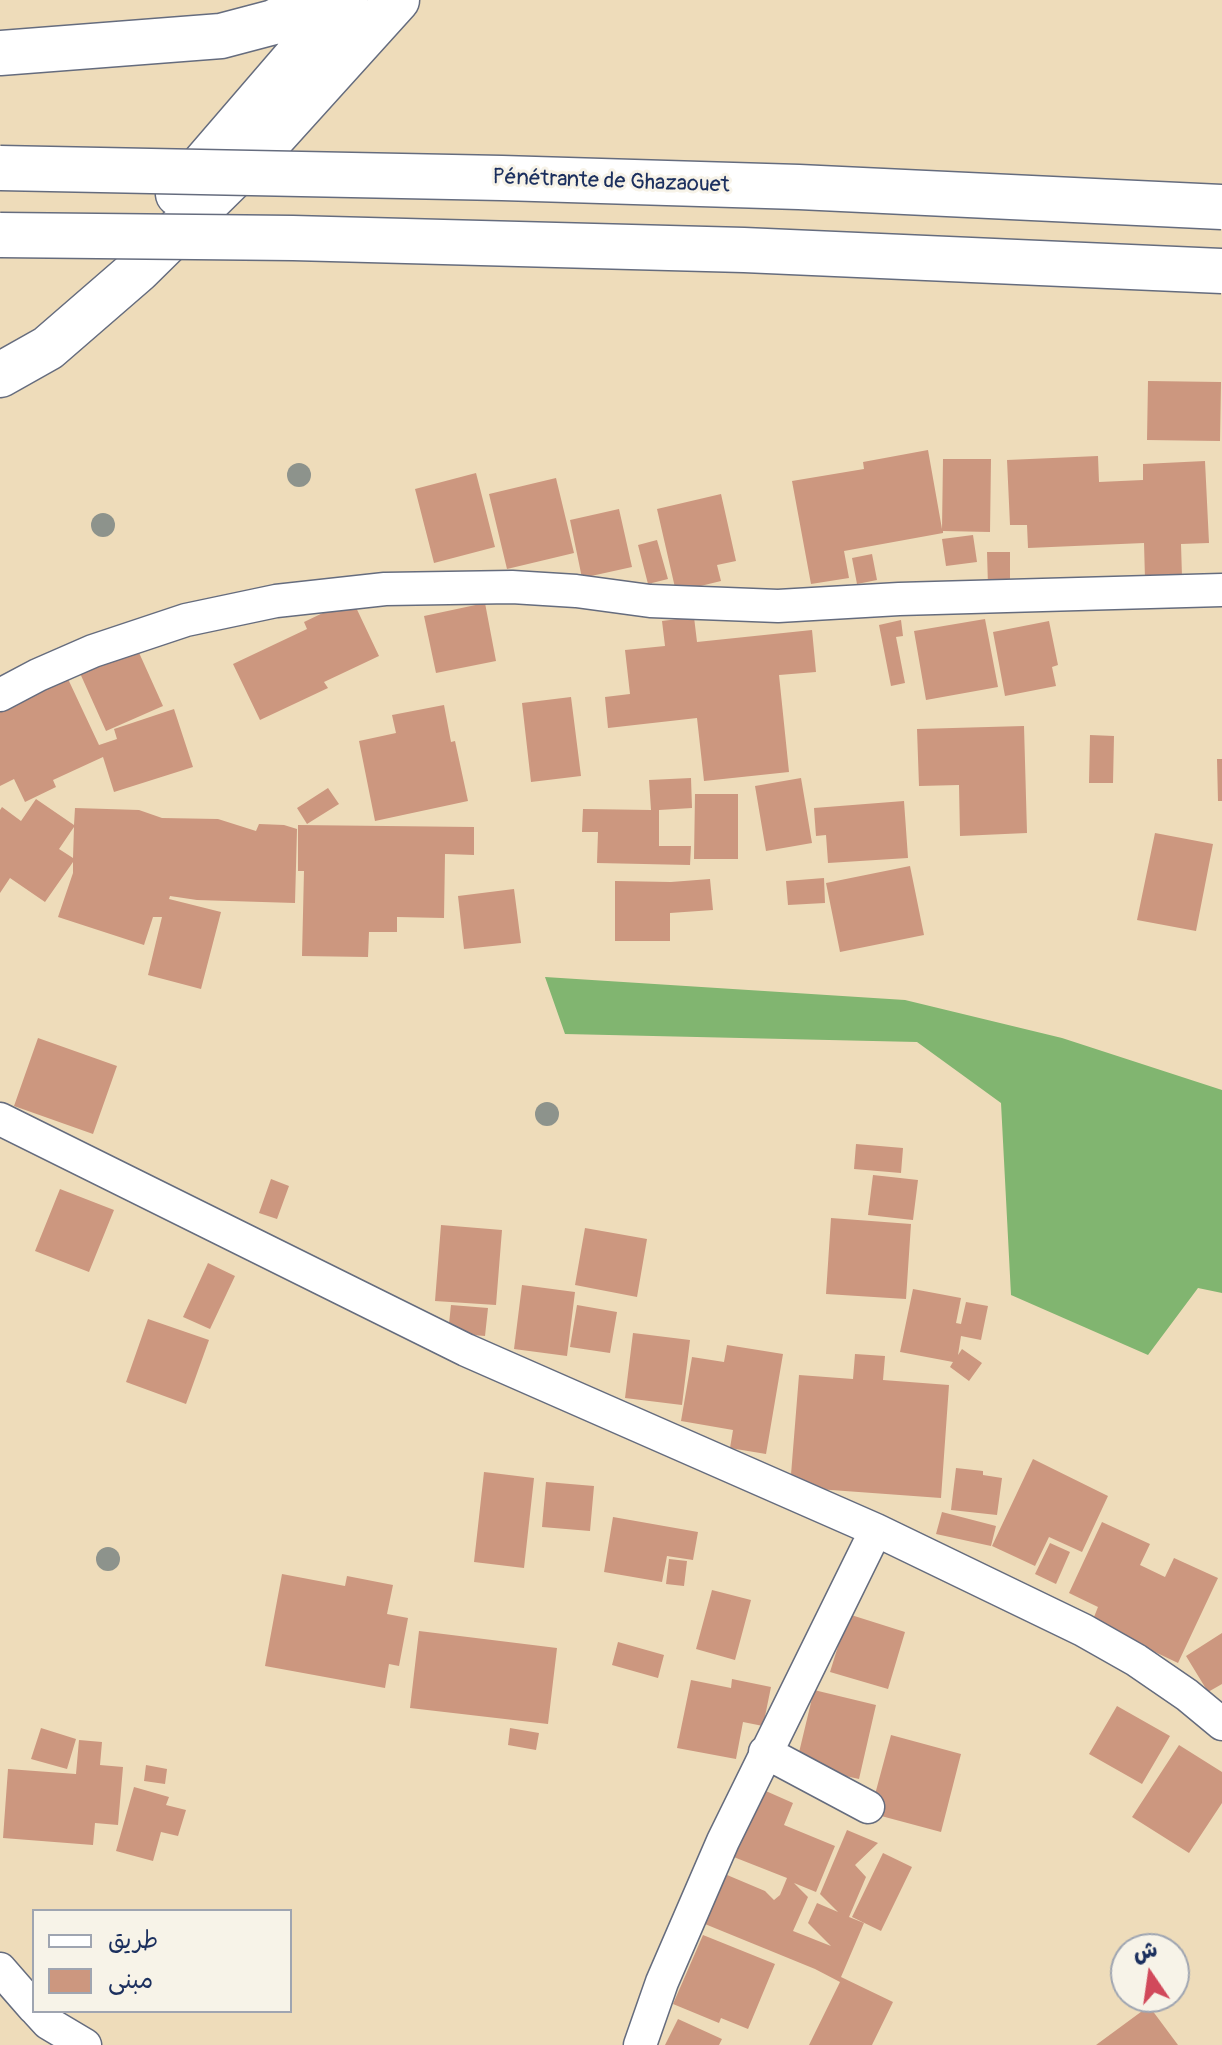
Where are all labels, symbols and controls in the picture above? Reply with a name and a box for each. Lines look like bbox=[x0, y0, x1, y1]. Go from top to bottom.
street label: Pénétrante de Ghazaouet bbox=[492, 165, 730, 199]
legend bbox=[32, 1909, 292, 2013]
text: طريق bbox=[108, 1926, 158, 1955]
north arrow bbox=[1110, 1933, 1190, 2013]
text: ش bbox=[1130, 1935, 1160, 1968]
text: مبنى bbox=[108, 1966, 153, 1995]

